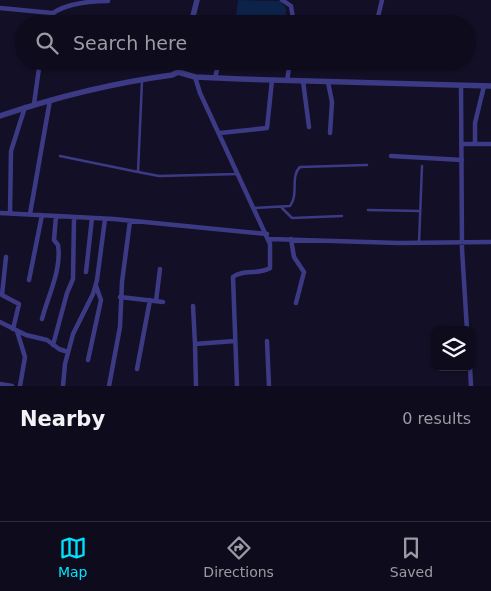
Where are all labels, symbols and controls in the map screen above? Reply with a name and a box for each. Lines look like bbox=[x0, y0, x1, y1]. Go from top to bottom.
search box bbox=[15, 15, 476, 70]
icon: search bbox=[33, 29, 61, 57]
text: Search here bbox=[73, 32, 187, 54]
map controls bbox=[431, 326, 476, 371]
button: layers bbox=[431, 326, 476, 371]
text: Nearby bbox=[20, 407, 105, 431]
text: 0 results bbox=[402, 409, 471, 428]
tab: Map bbox=[58, 534, 87, 580]
tab: Directions bbox=[203, 534, 274, 580]
tab: Saved bbox=[390, 534, 433, 580]

